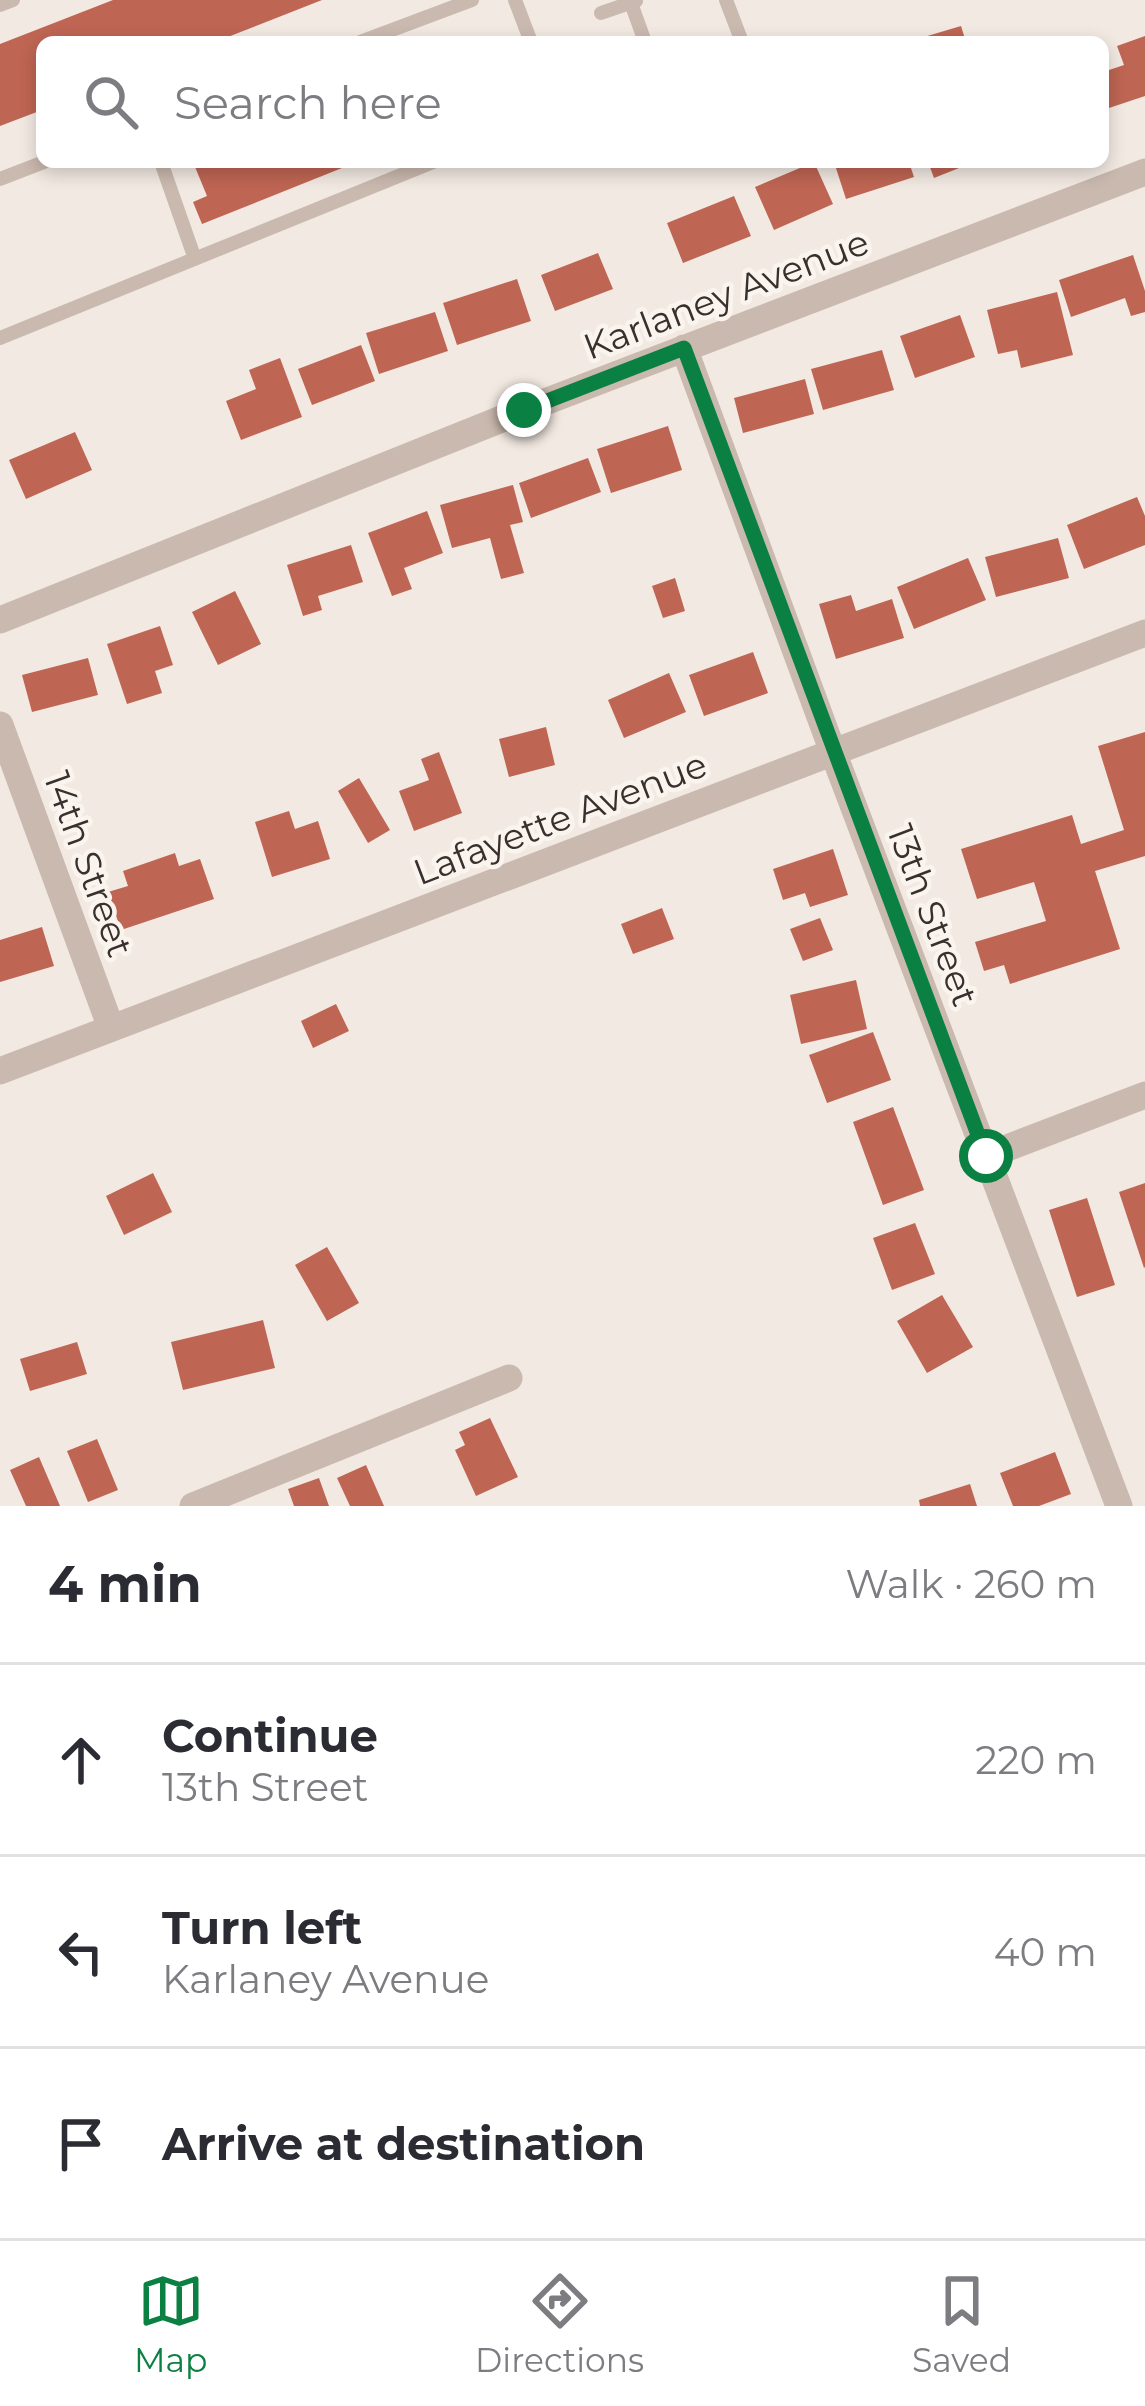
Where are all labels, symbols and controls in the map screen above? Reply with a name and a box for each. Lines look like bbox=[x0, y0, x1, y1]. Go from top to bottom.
search box bbox=[36, 36, 1109, 168]
icon: search bbox=[78, 69, 144, 135]
text: Search here bbox=[174, 75, 442, 130]
street label: Karlaney Avenue bbox=[577, 219, 875, 369]
route end bbox=[497, 383, 551, 437]
street label: Lafayette Avenue bbox=[407, 742, 713, 894]
street label: 14th Street bbox=[35, 765, 143, 963]
street label: 13th Street bbox=[878, 818, 988, 1012]
route start bbox=[959, 1129, 1013, 1183]
text: 4 min bbox=[48, 1553, 202, 1615]
text: Walk · 260 m bbox=[845, 1560, 1097, 1608]
text: Continue bbox=[162, 1708, 378, 1763]
icon: ahead bbox=[48, 1727, 114, 1793]
text: 220 m bbox=[975, 1736, 1097, 1784]
text: 13th Street bbox=[162, 1763, 368, 1811]
text: Turn left bbox=[162, 1900, 362, 1955]
icon: left bbox=[48, 1919, 114, 1985]
text: 40 m bbox=[994, 1928, 1097, 1976]
text: Karlaney Avenue bbox=[162, 1955, 489, 2003]
icon: arrive bbox=[48, 2111, 114, 2177]
text: Arrive at destination bbox=[162, 2116, 645, 2171]
tab: Map bbox=[134, 2268, 207, 2380]
tab: Directions bbox=[475, 2268, 644, 2380]
tab: Saved bbox=[912, 2268, 1011, 2380]

